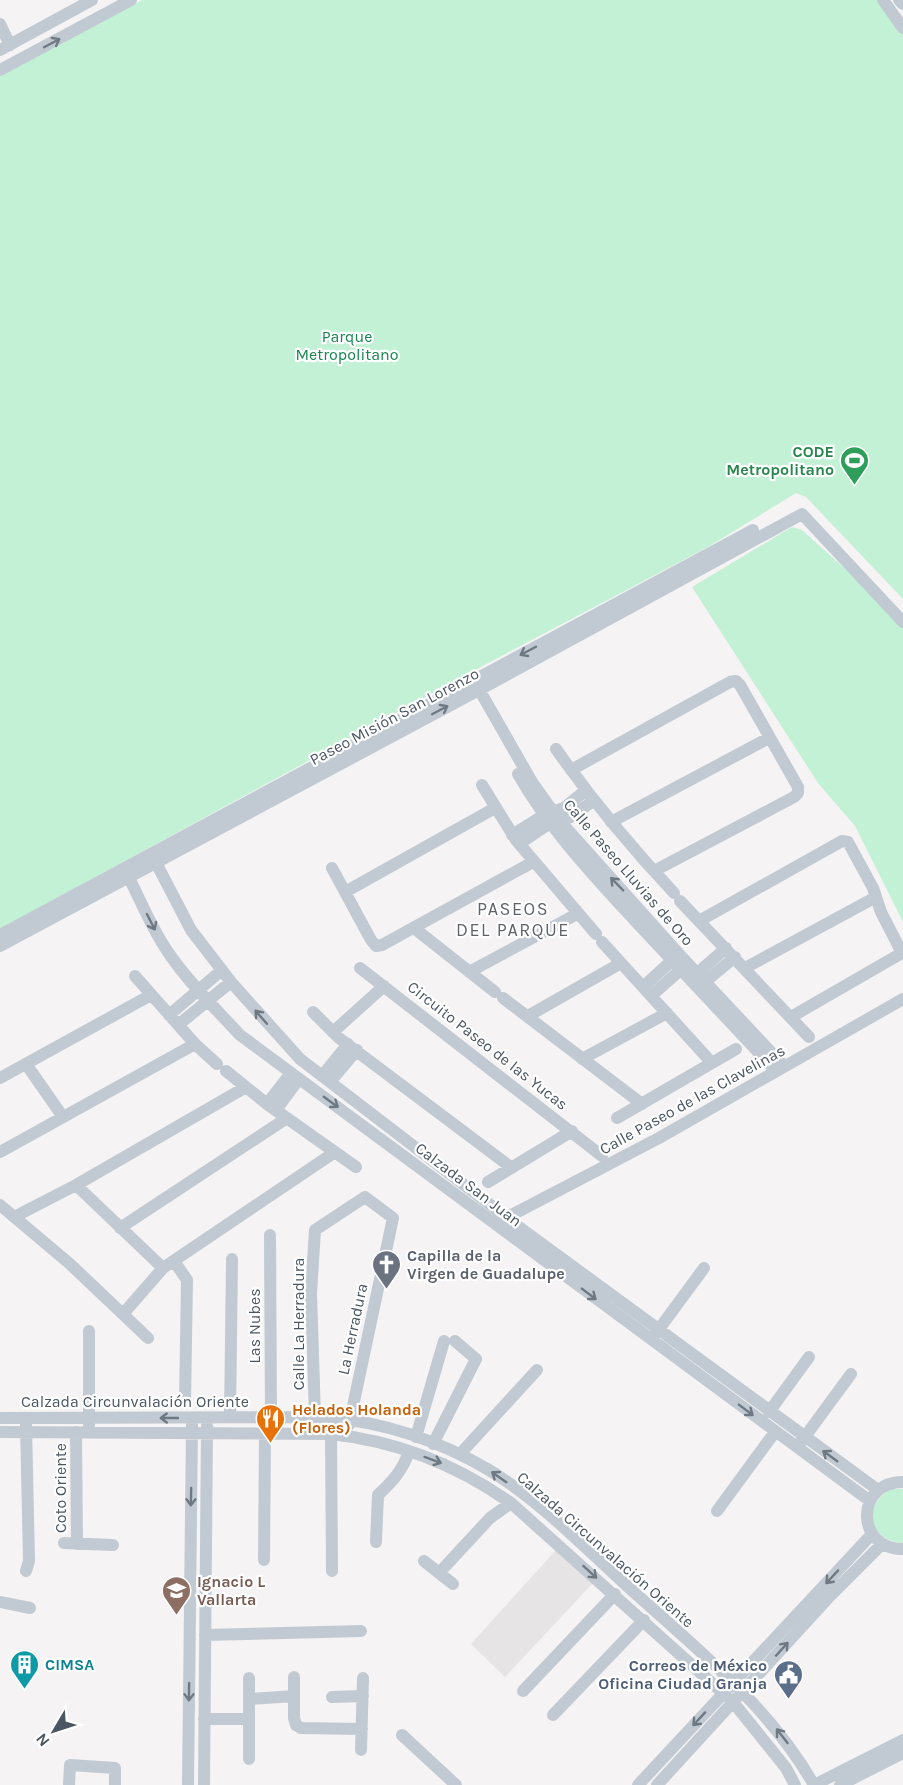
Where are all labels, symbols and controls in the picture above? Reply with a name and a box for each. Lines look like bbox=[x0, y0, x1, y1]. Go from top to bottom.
one-way arrow bbox=[42, 37, 60, 48]
park label: Parque Metropolitano bbox=[296, 327, 398, 364]
place label: CODE Metropolitano bbox=[726, 442, 834, 479]
sports icon: CODE Metropolitano bbox=[839, 444, 871, 486]
one-way arrow bbox=[519, 646, 537, 657]
street label: Paseo Misión San Lorenzo bbox=[306, 664, 482, 769]
one-way arrow bbox=[431, 704, 449, 715]
street label: Calle Paseo Lluvias de Oro bbox=[560, 795, 698, 950]
one-way arrow bbox=[610, 877, 624, 892]
district label: PASEOS DEL PARQUE bbox=[456, 898, 570, 941]
one-way arrow bbox=[146, 913, 157, 931]
street label: Circuito Paseo de las Yucas bbox=[404, 977, 572, 1114]
one-way arrow bbox=[254, 1010, 268, 1025]
street label: Calle Paseo de las Clavelinas bbox=[596, 1040, 788, 1158]
one-way arrow bbox=[323, 1096, 339, 1109]
street label: Calzada San Juan bbox=[412, 1138, 526, 1231]
place label: Capilla de la Virgen de Guadalupe bbox=[407, 1246, 565, 1283]
church icon: Capilla de la Virgen de Guadalupe bbox=[370, 1248, 402, 1290]
street label: Calle La Herradura bbox=[289, 1258, 308, 1390]
street label: La Herradura bbox=[334, 1282, 371, 1377]
one-way arrow bbox=[581, 1287, 597, 1300]
street label: Las Nubes bbox=[245, 1288, 264, 1364]
street label: Calzada Circunvalación Oriente bbox=[21, 1392, 249, 1411]
place label: Helados Holanda (Flores) bbox=[292, 1400, 421, 1437]
restaurant icon: Helados Holanda (Flores) bbox=[255, 1402, 287, 1444]
one-way arrow bbox=[737, 1404, 753, 1416]
one-way arrow bbox=[160, 1412, 180, 1424]
street label: Coto Oriente bbox=[51, 1443, 70, 1533]
one-way arrow bbox=[823, 1450, 839, 1462]
one-way arrow bbox=[423, 1455, 442, 1466]
street label: Calzada Circunvalación Oriente bbox=[513, 1467, 698, 1631]
one-way arrow bbox=[492, 1471, 508, 1483]
one-way arrow bbox=[185, 1487, 197, 1507]
one-way arrow bbox=[582, 1565, 597, 1579]
one-way arrow bbox=[825, 1569, 839, 1584]
place label: Ignacio L Vallarta bbox=[197, 1572, 265, 1609]
school or university icon: Ignacio L Vallarta bbox=[160, 1574, 192, 1616]
one-way arrow bbox=[775, 1642, 789, 1657]
building icon: CIMSA bbox=[8, 1648, 40, 1690]
place label: CIMSA bbox=[45, 1655, 94, 1674]
place label: Correos de México Oficina Ciudad Granja bbox=[598, 1656, 767, 1693]
public building icon: Correos de México Oficina Ciudad Granja bbox=[772, 1658, 804, 1700]
one-way arrow bbox=[183, 1682, 195, 1702]
north arrow bbox=[24, 1701, 84, 1761]
one-way arrow bbox=[691, 1711, 706, 1726]
one-way arrow bbox=[775, 1729, 788, 1745]
text: N bbox=[32, 1730, 54, 1751]

